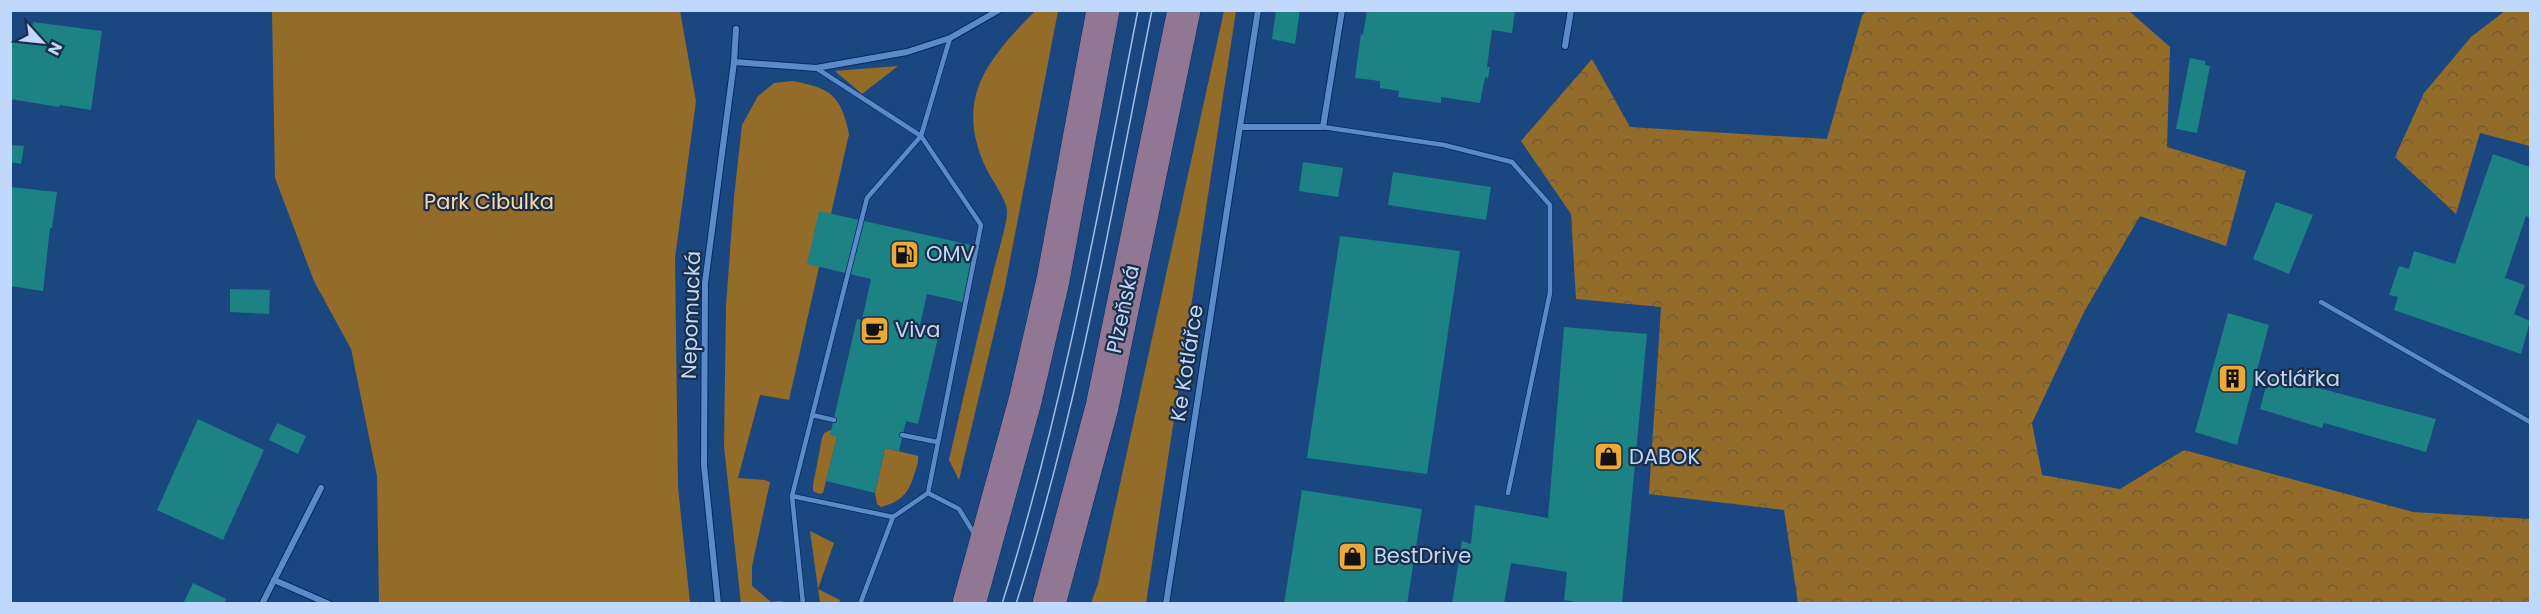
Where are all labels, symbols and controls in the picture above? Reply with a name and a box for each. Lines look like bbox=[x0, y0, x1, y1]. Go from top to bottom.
north arrow bbox=[12, 12, 72, 72]
text: N bbox=[42, 38, 68, 59]
park label: Park Cibulka bbox=[424, 187, 554, 216]
fuel station icon: OMV bbox=[889, 238, 921, 270]
place label: OMV bbox=[926, 239, 975, 268]
street label: Nepomucká bbox=[674, 250, 707, 380]
street label: Plzeňská bbox=[1099, 262, 1146, 356]
street label: Ke Kotlářce bbox=[1163, 302, 1210, 423]
cafe icon: Viva bbox=[858, 314, 890, 346]
place label: Viva bbox=[895, 315, 940, 344]
building icon: Kotlářka bbox=[2217, 363, 2249, 395]
place label: Kotlářka bbox=[2254, 364, 2340, 393]
shop icon: DABOK bbox=[1592, 441, 1624, 473]
place label: DABOK bbox=[1629, 442, 1700, 471]
shop icon: BestDrive bbox=[1337, 540, 1369, 572]
place label: BestDrive bbox=[1374, 541, 1471, 570]

